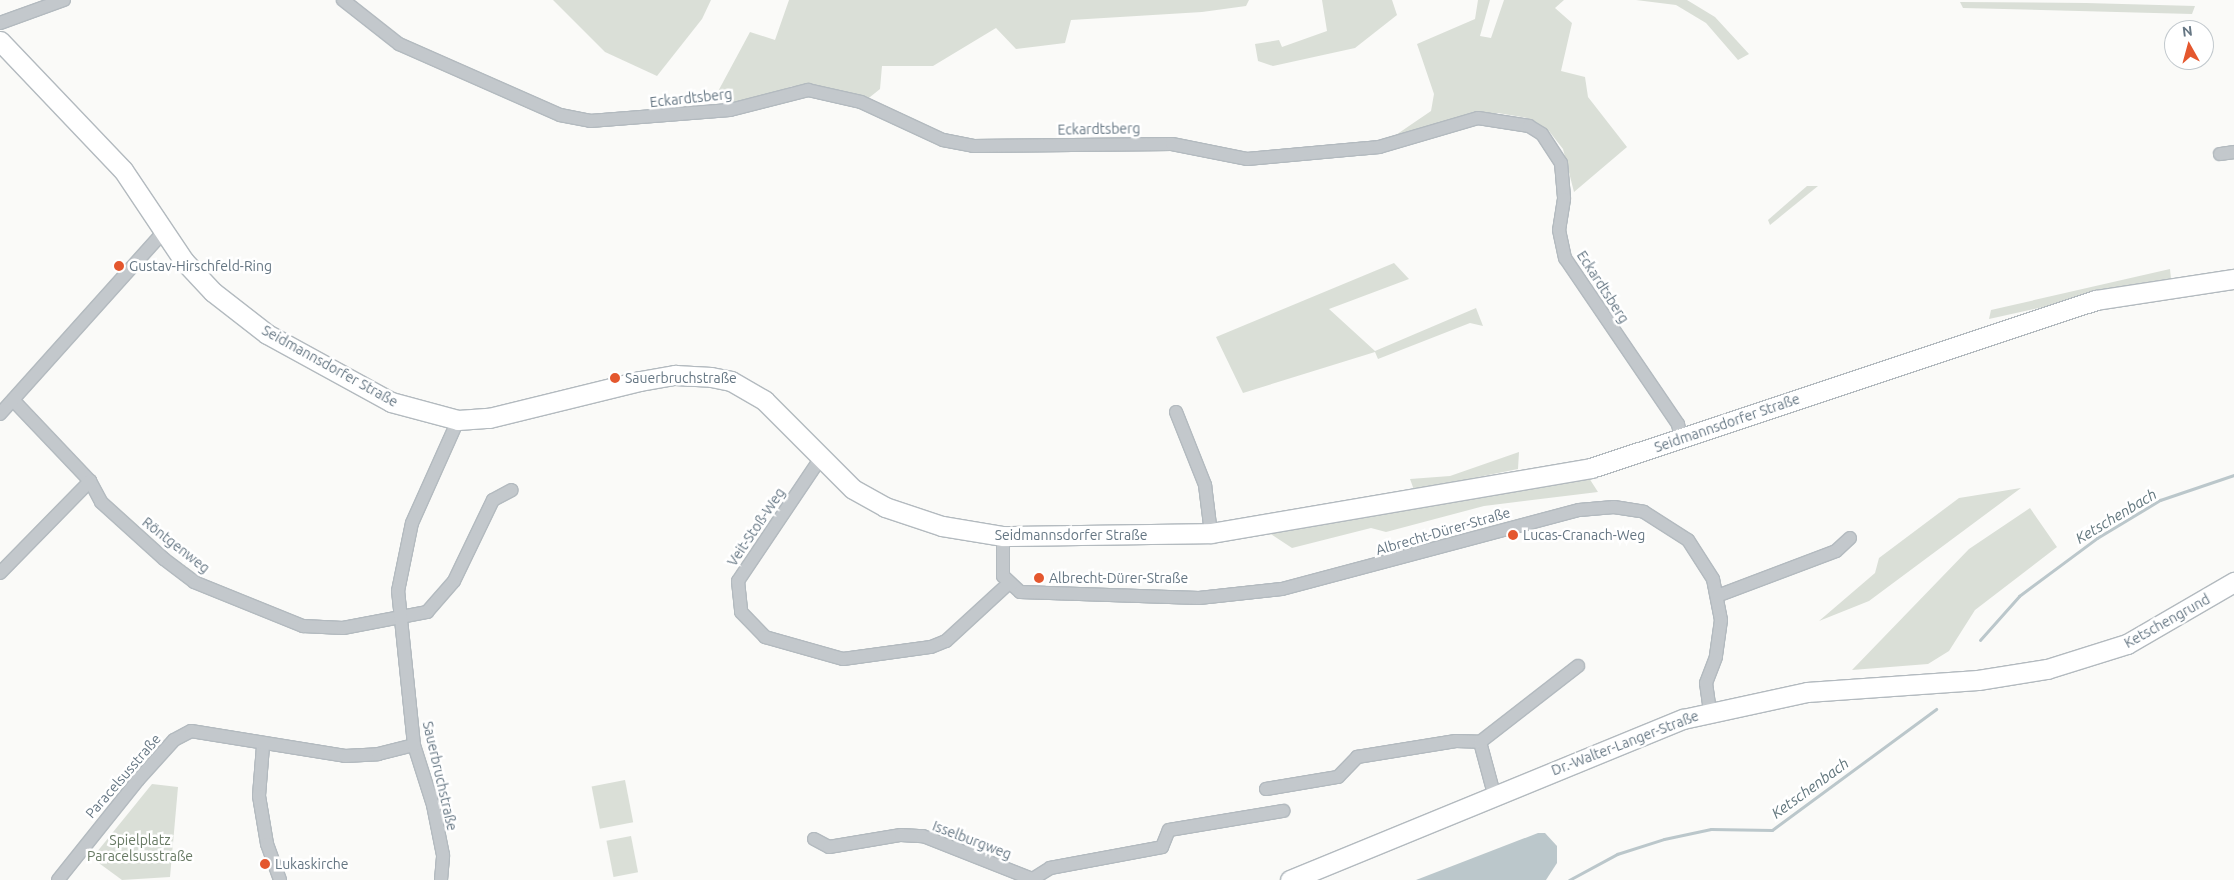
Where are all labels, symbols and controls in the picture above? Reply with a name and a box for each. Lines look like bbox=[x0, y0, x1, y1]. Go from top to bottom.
north arrow bbox=[2164, 20, 2214, 70]
text: N bbox=[2181, 23, 2193, 40]
street label: Eckardtsberg bbox=[649, 85, 733, 111]
street label: Eckardtsberg bbox=[1057, 120, 1141, 138]
street label: Eckardtsberg bbox=[1573, 248, 1633, 326]
place label: Gustav-Hirschfeld-Ring bbox=[129, 258, 272, 274]
marker: Gustav-Hirschfeld-Ring bbox=[113, 260, 125, 272]
street label: Seidmannsdorfer Straße bbox=[259, 322, 401, 410]
place label: Sauerbruchstraße bbox=[625, 370, 737, 386]
marker: Sauerbruchstraße bbox=[609, 372, 621, 384]
street label: Seidmannsdorfer Straße bbox=[1652, 390, 1802, 456]
street label: Veit-Stoß-Weg bbox=[724, 485, 788, 569]
water label: Ketschenbach bbox=[2072, 485, 2160, 547]
street label: Albrecht-Dürer-Straße bbox=[1374, 504, 1512, 558]
street label: Röntgenweg bbox=[139, 514, 213, 576]
street label: Seidmannsdorfer Straße bbox=[995, 527, 1147, 543]
place label: Lucas-Cranach-Weg bbox=[1523, 527, 1645, 543]
marker: Lucas-Cranach-Weg bbox=[1507, 529, 1519, 541]
place label: Albrecht-Dürer-Straße bbox=[1049, 570, 1188, 586]
marker: Albrecht-Dürer-Straße bbox=[1033, 572, 1045, 584]
street label: Ketschengrund bbox=[2121, 591, 2213, 651]
street label: Dr.-Walter-Langer-Straße bbox=[1549, 707, 1701, 779]
street label: Sauerbruchstraße bbox=[419, 720, 461, 832]
street label: Paracelsusstraße bbox=[82, 730, 164, 822]
water label: Ketschenbach bbox=[1768, 754, 1852, 822]
street label: Isselburgweg bbox=[930, 817, 1014, 863]
park label: Spielplatz Paracelsusstraße bbox=[87, 832, 193, 864]
place label: Lukaskirche bbox=[275, 856, 348, 872]
marker: Lukaskirche bbox=[259, 858, 271, 870]

